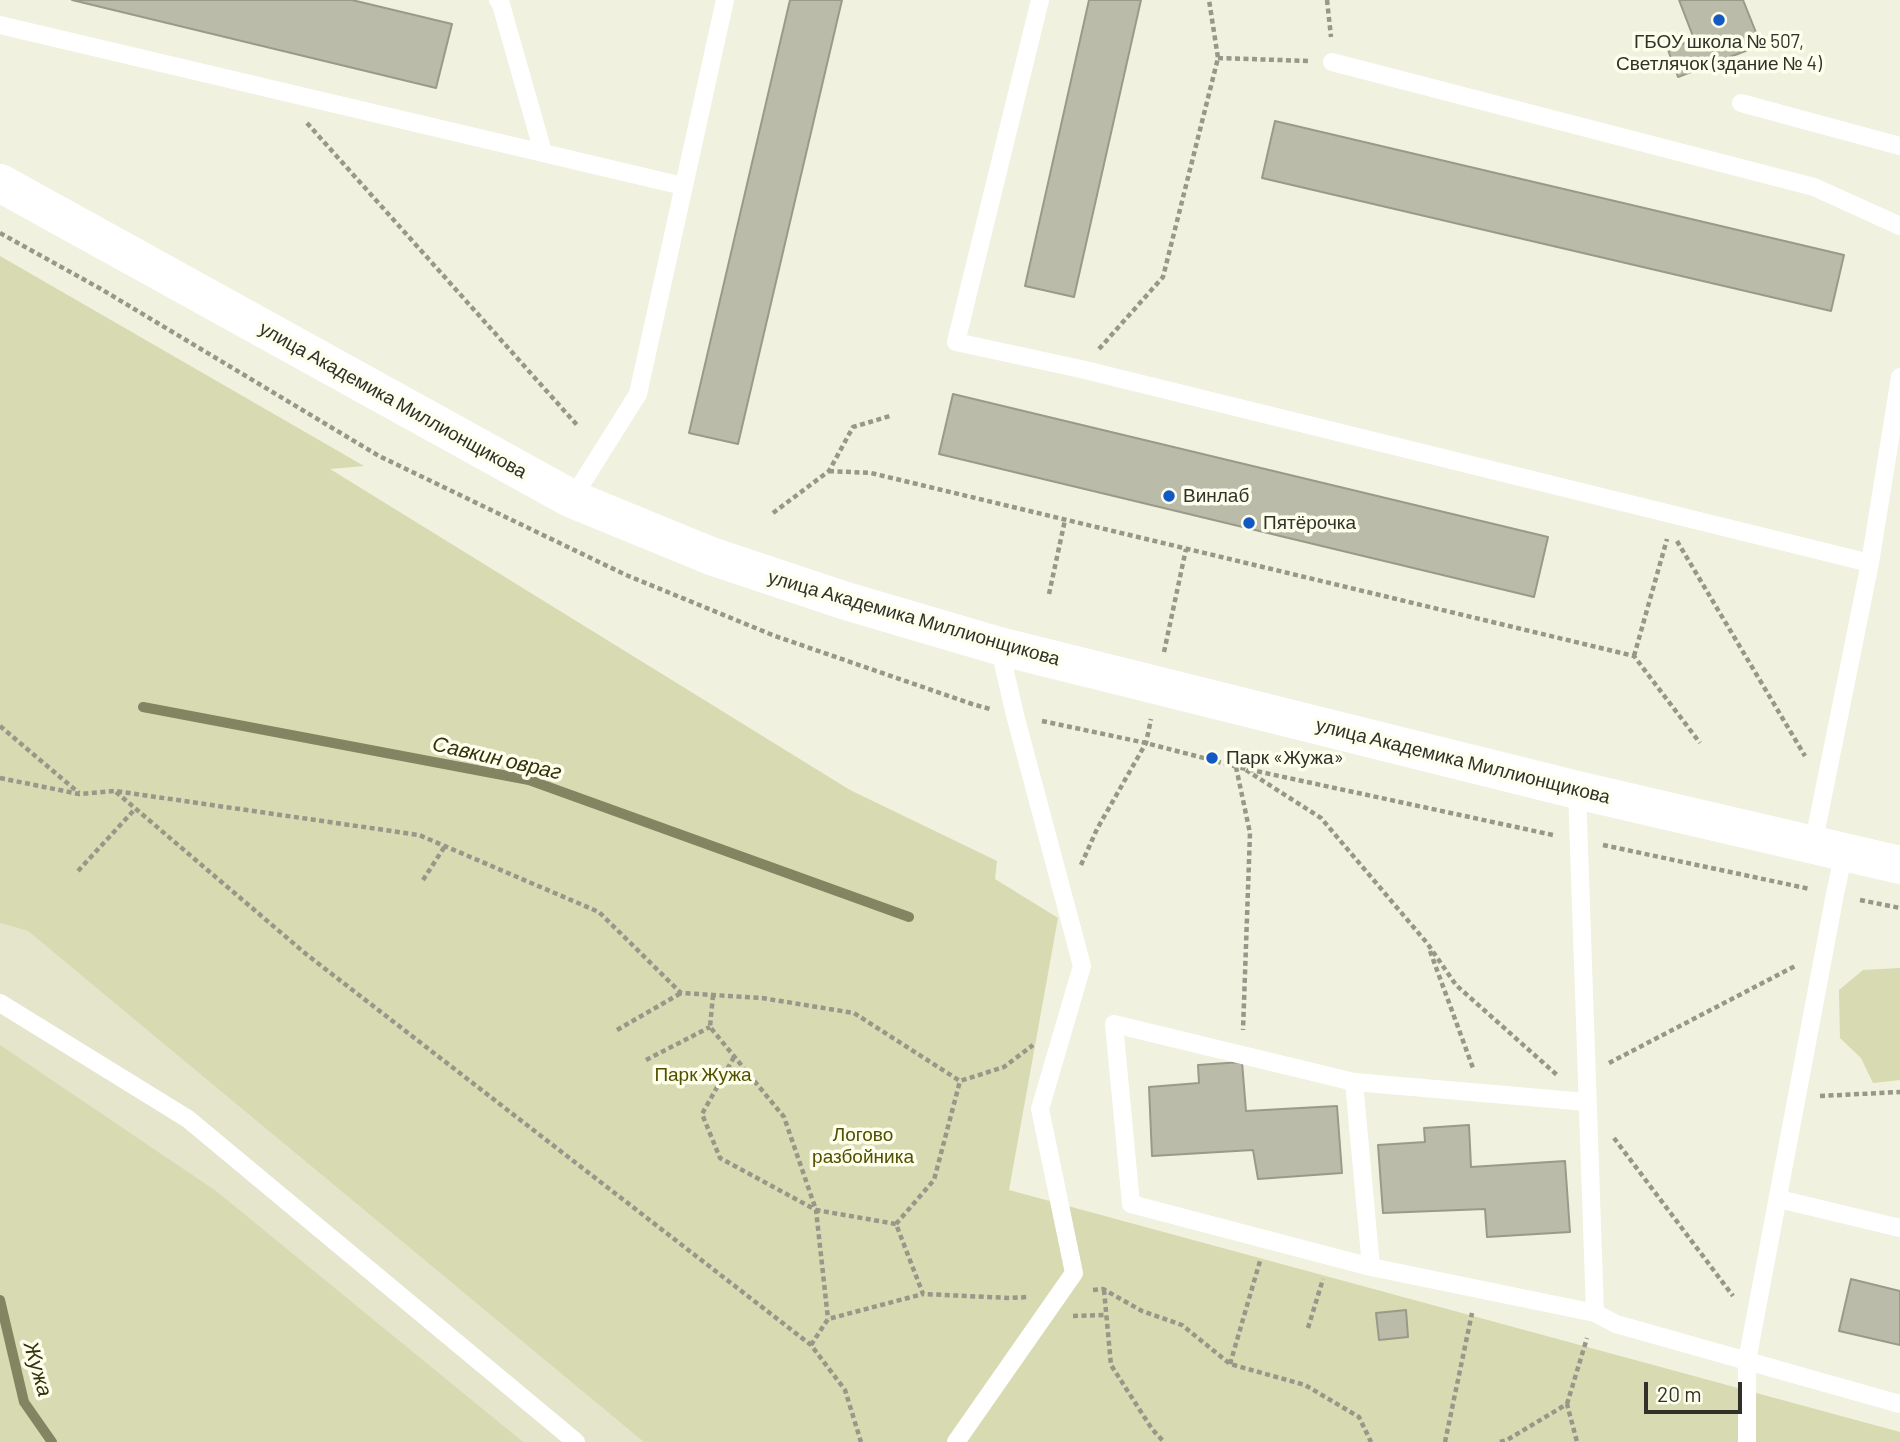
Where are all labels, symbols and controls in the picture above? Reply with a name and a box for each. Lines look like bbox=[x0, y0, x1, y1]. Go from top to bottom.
marker: ГБОУ школа № 507, Светлячок (здание № 4) bbox=[1711, 12, 1727, 28]
place label: ГБОУ школа № 507, Светлячок (здание № 4) bbox=[1616, 31, 1822, 75]
street label: улица Академика Миллионщикова bbox=[255, 317, 531, 483]
place label: Винлаб bbox=[1183, 485, 1249, 507]
marker: Винлаб bbox=[1161, 488, 1177, 504]
place label: Пятёрочка bbox=[1263, 512, 1356, 534]
marker: Пятёрочка bbox=[1241, 515, 1257, 531]
street label: улица Академика Миллионщикова bbox=[765, 565, 1063, 671]
street label: улица Академика Миллионщикова bbox=[1313, 713, 1613, 809]
water label: Савкин овраг bbox=[430, 731, 564, 785]
place label: Парк «Жужа» bbox=[1226, 747, 1344, 769]
marker: Парк «Жужа» bbox=[1204, 750, 1220, 766]
park label: Парк Жужа bbox=[654, 1064, 752, 1086]
park label: Логово разбойника bbox=[812, 1124, 914, 1168]
water label: Жужа bbox=[18, 1339, 58, 1399]
scale bar bbox=[1648, 1368, 1746, 1412]
text: 20 m bbox=[1657, 1381, 1702, 1406]

